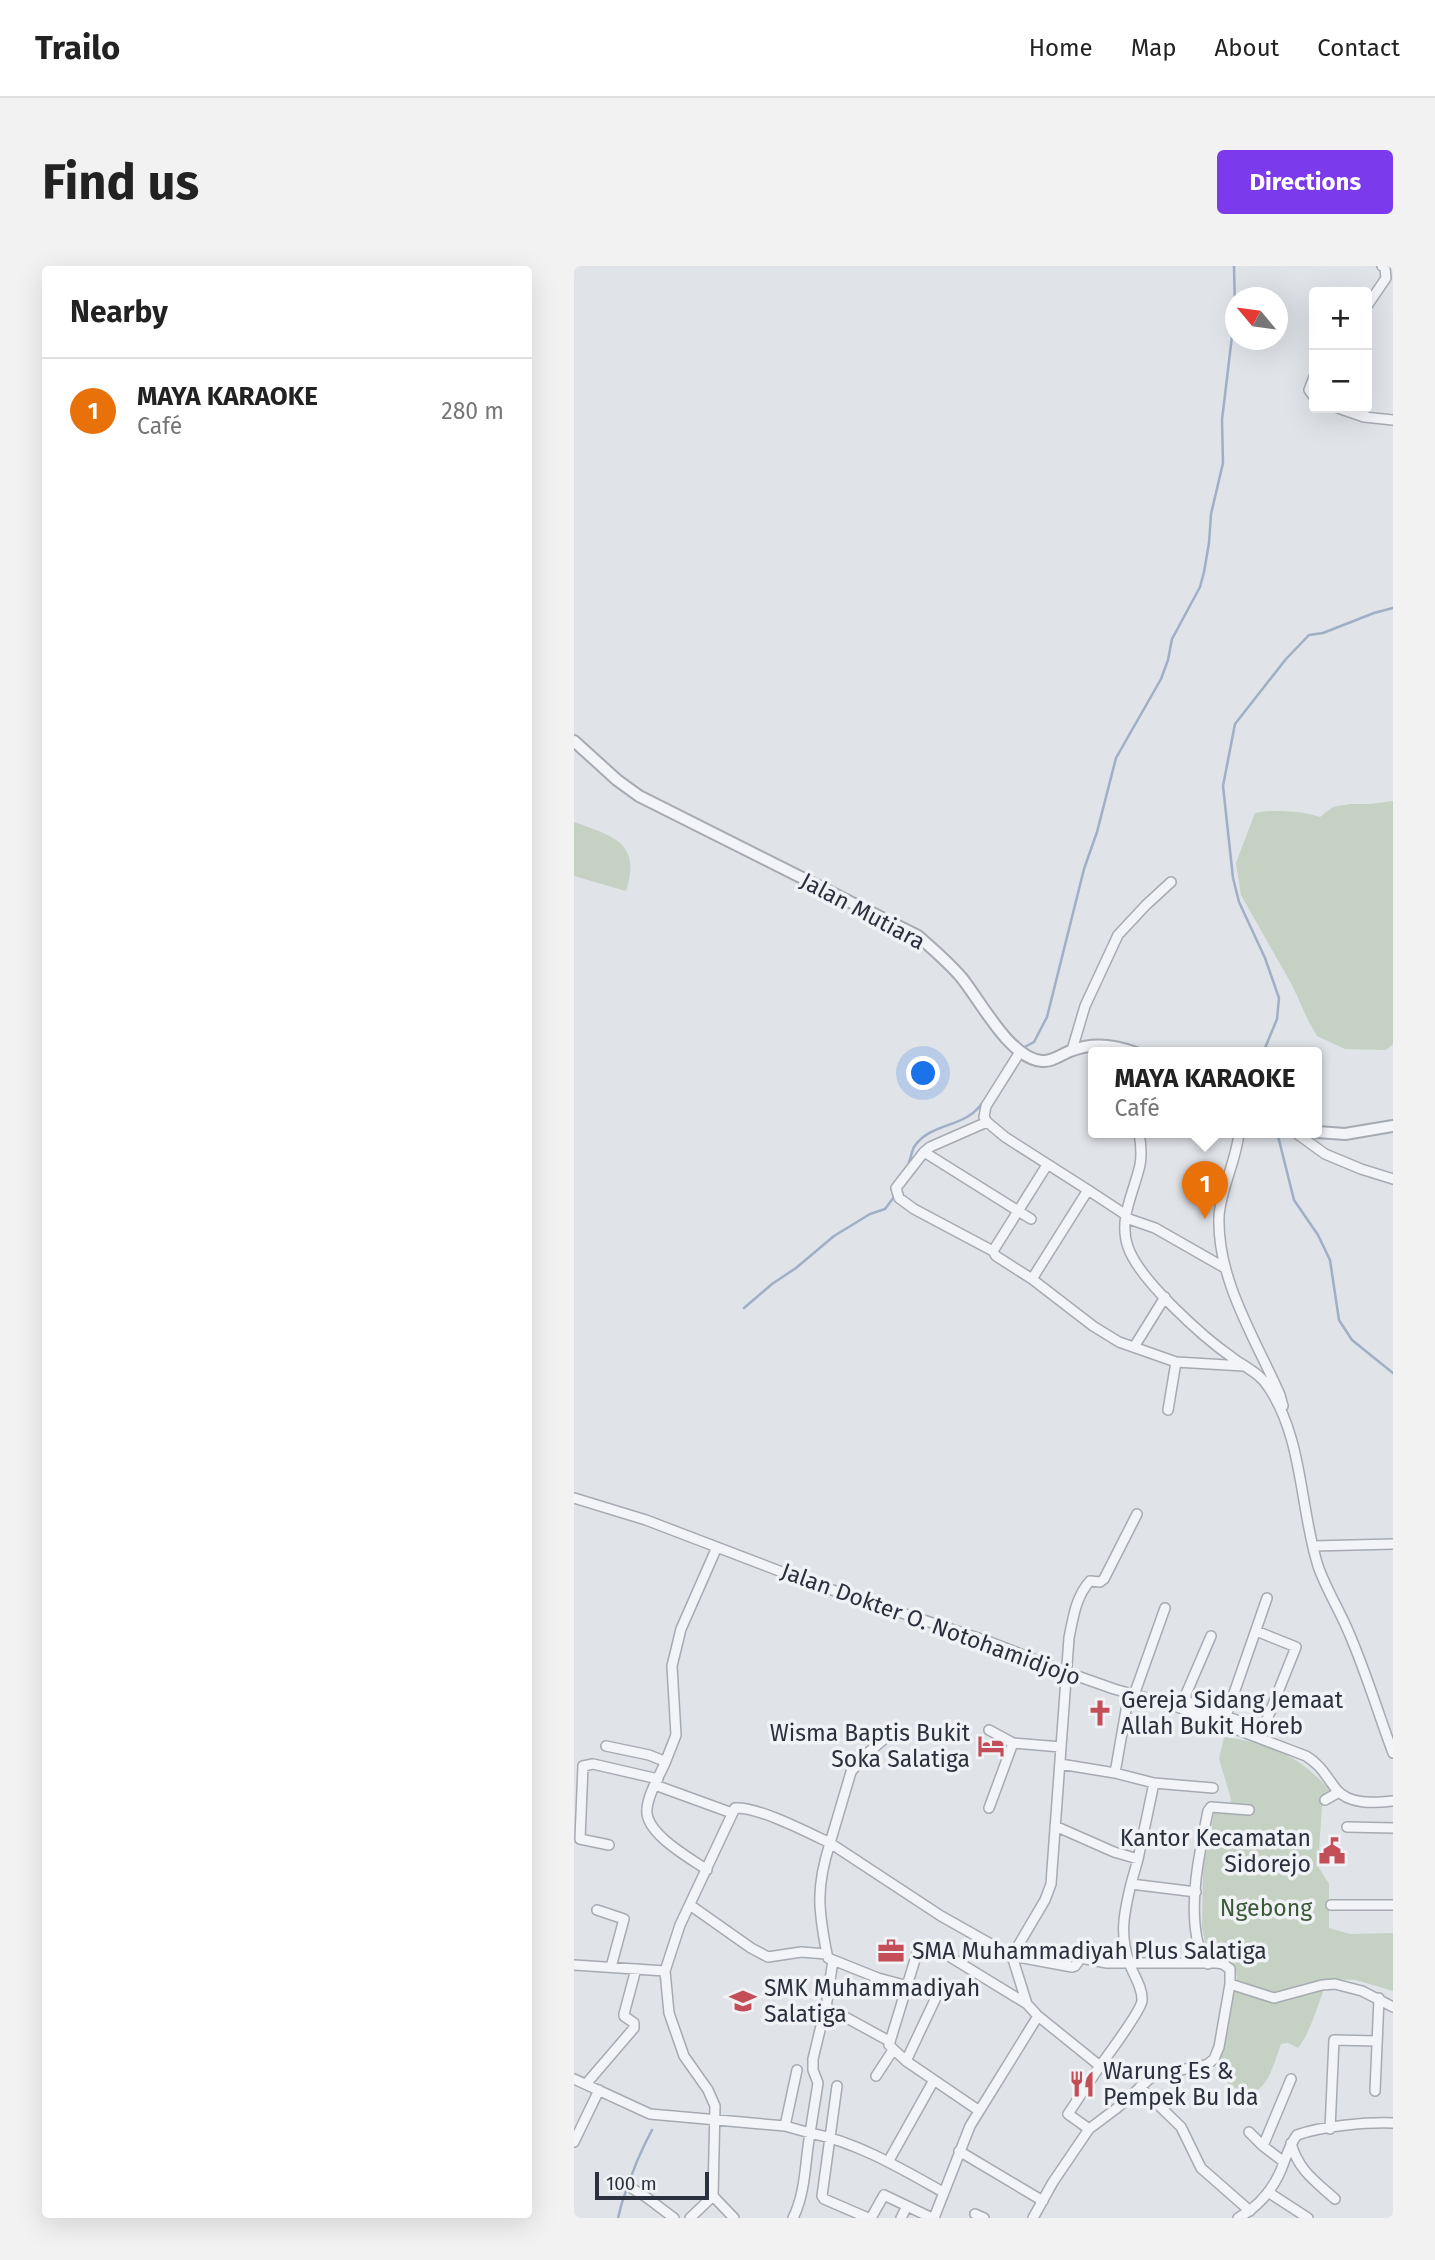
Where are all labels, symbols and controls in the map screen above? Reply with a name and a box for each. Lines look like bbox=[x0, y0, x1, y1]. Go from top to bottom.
text: Trailo bbox=[35, 28, 120, 68]
text: Home bbox=[1029, 34, 1093, 62]
text: Map bbox=[1131, 34, 1177, 62]
text: About bbox=[1215, 34, 1279, 62]
text: Contact bbox=[1317, 34, 1400, 62]
button: Directions bbox=[1217, 150, 1393, 214]
text: Find us bbox=[42, 153, 199, 212]
north arrow bbox=[1225, 287, 1288, 350]
map controls bbox=[1309, 287, 1372, 413]
button: + bbox=[1309, 287, 1372, 350]
text: Nearby bbox=[70, 294, 168, 330]
button: − bbox=[1309, 350, 1372, 413]
text: MAYA KARAOKE bbox=[137, 381, 318, 412]
text: 1 bbox=[88, 397, 98, 425]
text: 280 m bbox=[441, 397, 504, 425]
text: Café bbox=[137, 412, 182, 440]
street label: Jalan Mutiara bbox=[796, 866, 930, 956]
popup bbox=[1088, 1047, 1322, 1138]
your location bbox=[906, 1056, 940, 1090]
text: MAYA KARAOKE bbox=[1115, 1063, 1295, 1094]
text: Café bbox=[1115, 1094, 1160, 1122]
pin: 1 bbox=[1182, 1161, 1228, 1219]
street label: Jalan Dokter O. Notohamidjojo bbox=[777, 1557, 1085, 1691]
place label: Gereja Sidang Jemaat Allah Bukit Horeb bbox=[1121, 1686, 1344, 1740]
church icon: Gereja Sidang Jemaat Allah Bukit Horeb bbox=[1085, 1698, 1115, 1728]
place label: Wisma Baptis Bukit Soka Salatiga bbox=[770, 1719, 971, 1773]
hotel icon: Wisma Baptis Bukit Soka Salatiga bbox=[976, 1731, 1006, 1761]
place label: Kantor Kecamatan Sidorejo bbox=[1120, 1824, 1311, 1878]
public building icon: Kantor Kecamatan Sidorejo bbox=[1317, 1836, 1347, 1866]
park label: Ngebong bbox=[1220, 1894, 1312, 1922]
office icon: SMA Muhammadiyah Plus Salatiga bbox=[876, 1936, 906, 1966]
place label: SMA Muhammadiyah Plus Salatiga bbox=[912, 1937, 1267, 1965]
place label: SMK Muhammadiyah Salatiga bbox=[764, 1974, 980, 2028]
school or university icon: SMK Muhammadiyah Salatiga bbox=[728, 1986, 758, 2016]
place label: Warung Es & Pempek Bu Ida bbox=[1103, 2057, 1259, 2111]
restaurant icon: Warung Es & Pempek Bu Ida bbox=[1067, 2069, 1097, 2099]
scale bar bbox=[595, 2169, 709, 2201]
text: 100 m bbox=[606, 2172, 657, 2195]

